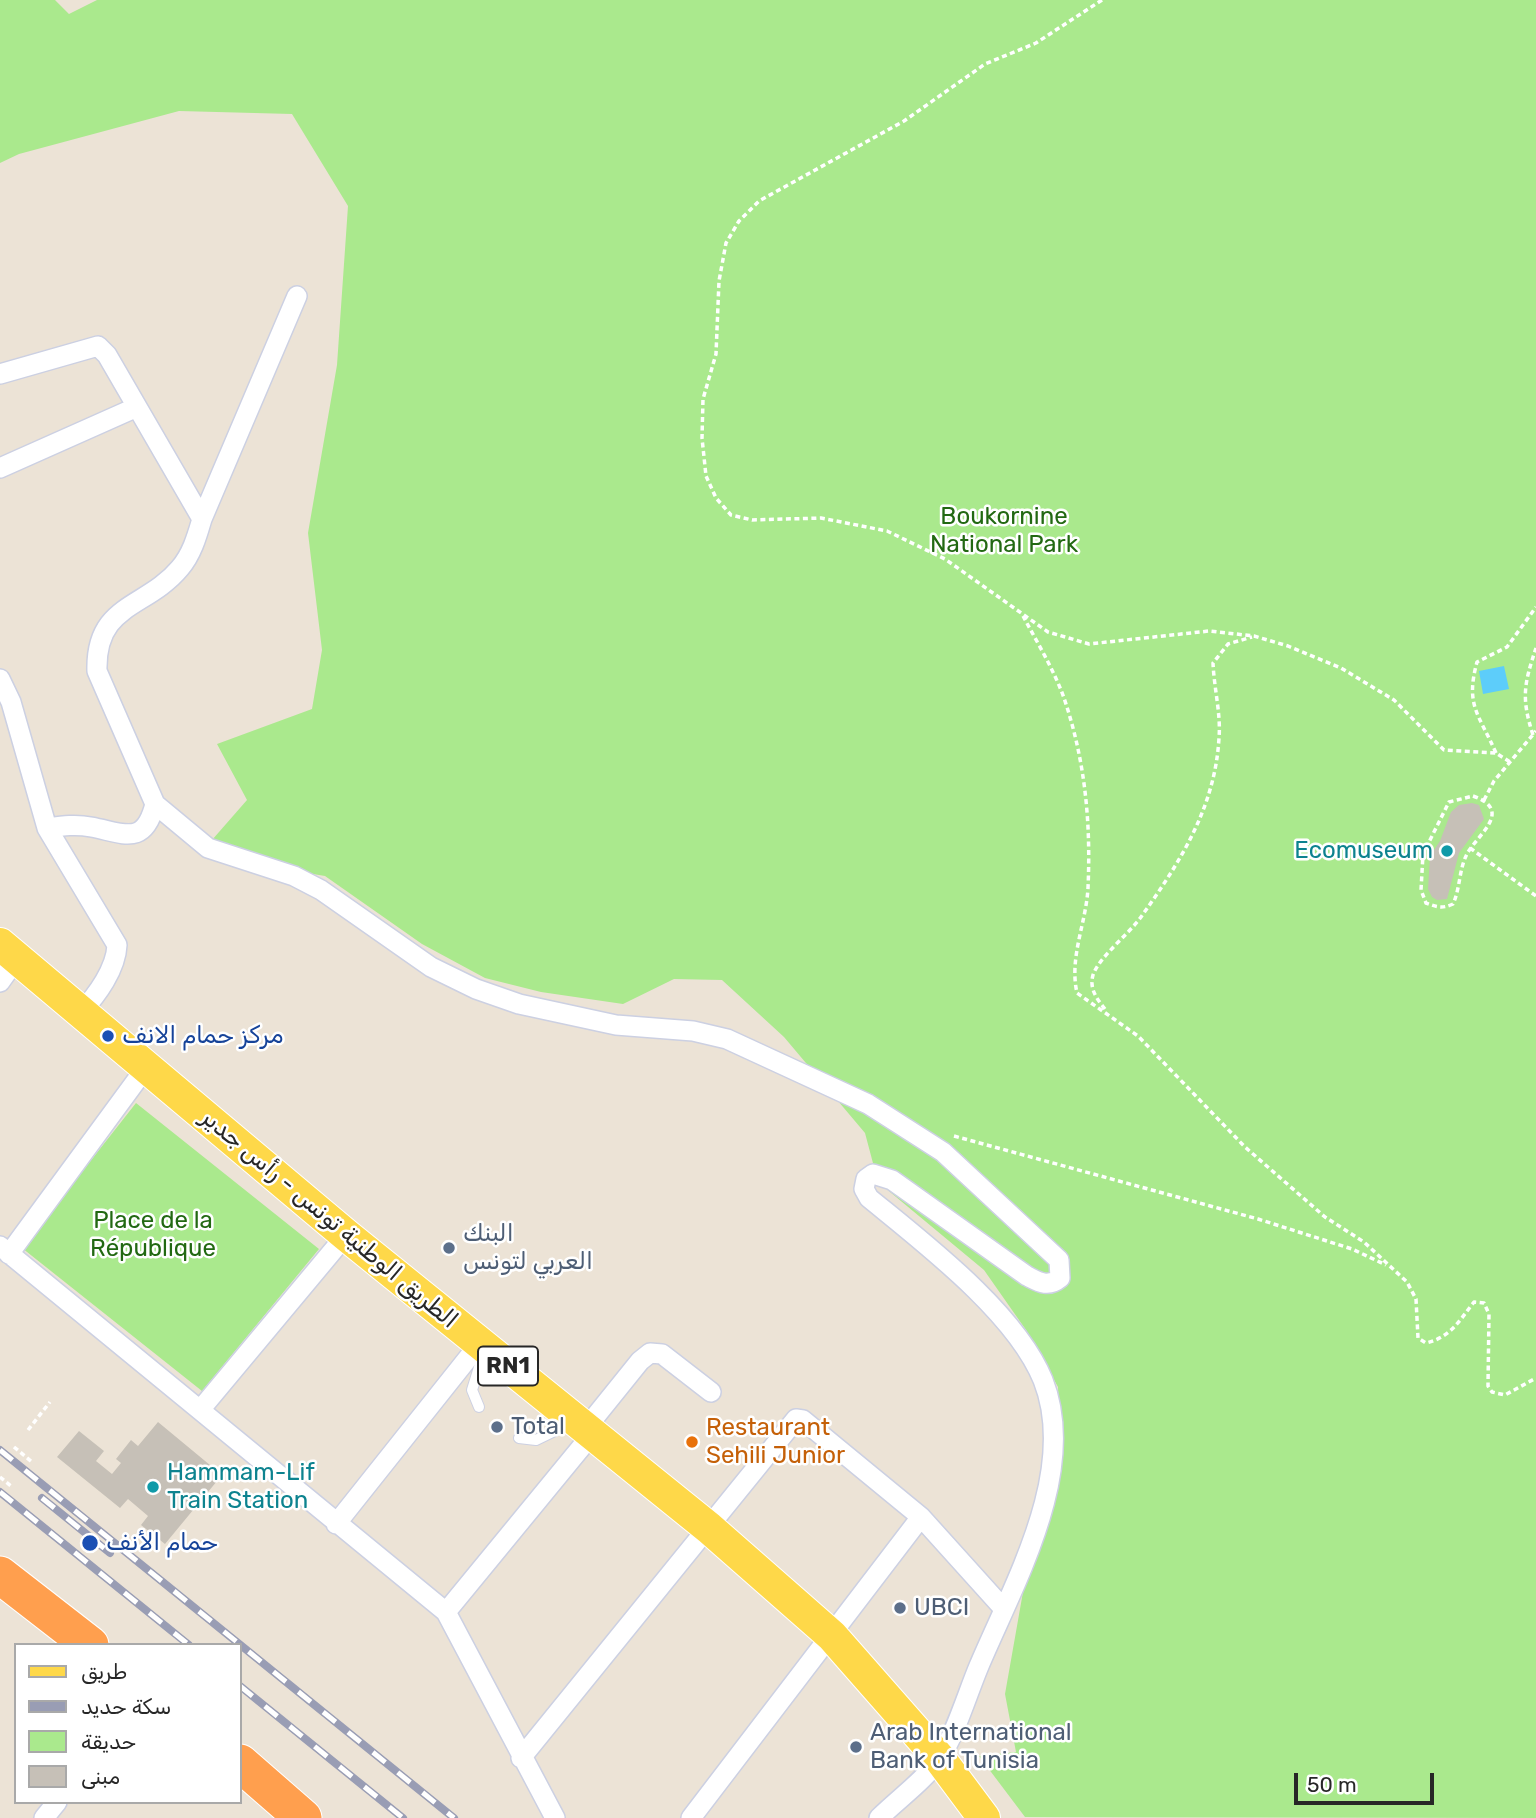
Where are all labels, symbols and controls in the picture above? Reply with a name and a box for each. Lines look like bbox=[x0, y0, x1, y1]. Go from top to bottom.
park label: Boukornine National Park bbox=[930, 503, 1078, 559]
place label: Ecomuseum bbox=[1294, 837, 1433, 865]
marker: Ecomuseum bbox=[1439, 843, 1455, 859]
place label: مركز حمام الانف bbox=[122, 1022, 283, 1050]
marker: مركز حمام الانف bbox=[100, 1028, 116, 1044]
street label: الطريق الوطنية تونس - رأس جدير bbox=[195, 1103, 463, 1335]
park label: Place de la République bbox=[90, 1207, 216, 1263]
place label: البنك العربي لتونس bbox=[463, 1220, 593, 1276]
marker: البنك العربي لتونس bbox=[441, 1240, 457, 1256]
road number: RN1 bbox=[478, 1346, 538, 1386]
place label: Total bbox=[511, 1413, 565, 1441]
place label: Restaurant Sehili Junior bbox=[706, 1414, 845, 1470]
marker: Total bbox=[489, 1419, 505, 1435]
marker: Restaurant Sehili Junior bbox=[684, 1434, 700, 1450]
place label: Hammam-Lif Train Station bbox=[167, 1459, 315, 1515]
marker: Hammam-Lif Train Station bbox=[145, 1479, 161, 1495]
place label: حمام الأنف bbox=[106, 1529, 218, 1557]
marker: حمام الأنف bbox=[80, 1533, 100, 1553]
place label: UBCI bbox=[914, 1594, 969, 1622]
marker: UBCI bbox=[892, 1600, 908, 1616]
legend bbox=[14, 1643, 242, 1804]
text: طريق bbox=[81, 1659, 127, 1684]
text: سكة حديد bbox=[81, 1694, 171, 1719]
place label: Arab International Bank of Tunisia bbox=[870, 1719, 1072, 1775]
text: حديقة bbox=[81, 1729, 136, 1754]
marker: Arab International Bank of Tunisia bbox=[848, 1739, 864, 1755]
scale bar bbox=[1298, 1758, 1438, 1802]
text: مبنى bbox=[81, 1764, 120, 1789]
text: 50 m bbox=[1307, 1772, 1357, 1797]

